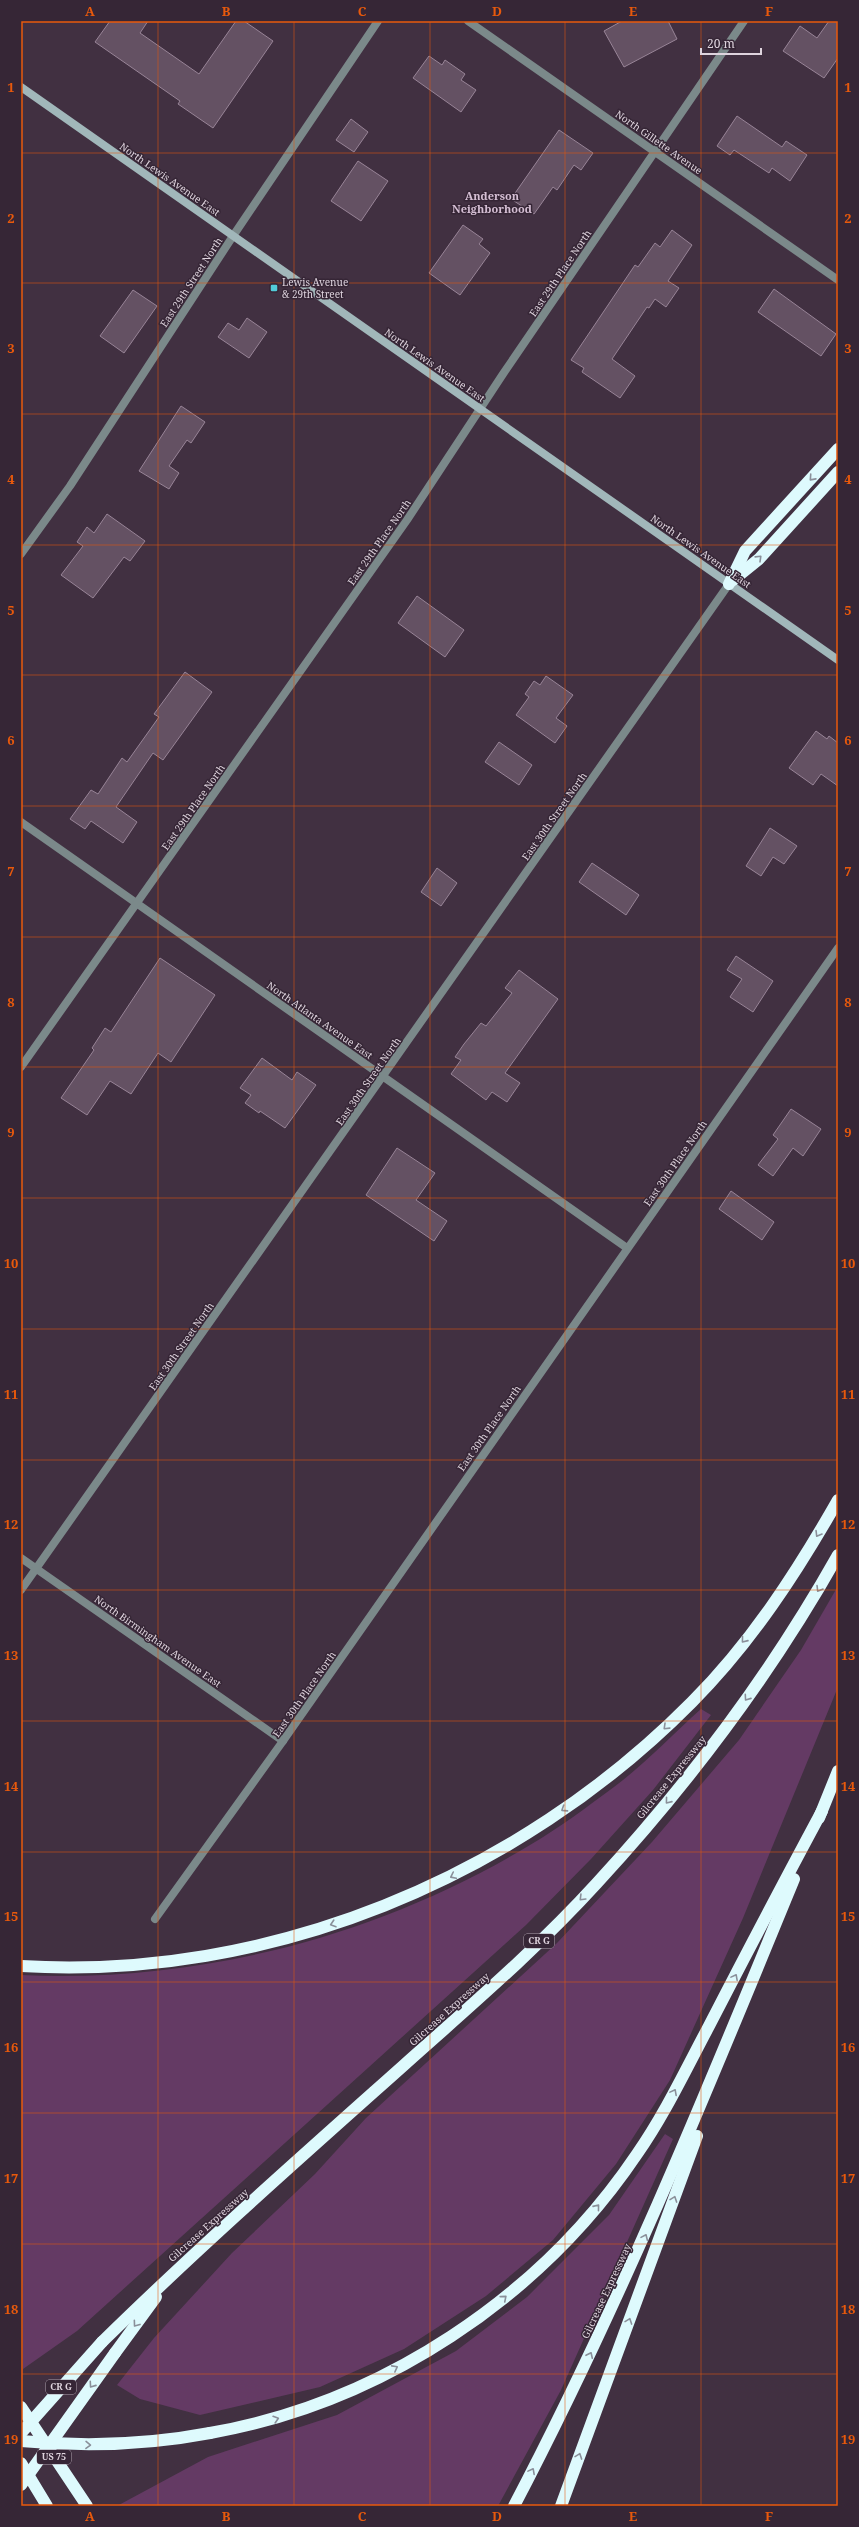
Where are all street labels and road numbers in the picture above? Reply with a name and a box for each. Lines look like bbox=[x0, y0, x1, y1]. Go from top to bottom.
street label: North Gillette Avenue bbox=[613, 107, 705, 177]
street label: North Lewis Avenue East bbox=[117, 139, 223, 219]
street label: East 29th Place North bbox=[526, 226, 595, 319]
street label: East 29th Street North bbox=[157, 234, 226, 330]
street label: North Lewis Avenue East bbox=[382, 325, 488, 405]
street label: East 29th Place North bbox=[344, 496, 414, 588]
street label: North Lewis Avenue East bbox=[648, 511, 754, 591]
street label: East 29th Place North bbox=[158, 761, 228, 853]
street label: East 30th Street North bbox=[518, 769, 590, 863]
street label: North Atlanta Avenue East bbox=[264, 978, 376, 1062]
street label: East 30th Street North bbox=[332, 1034, 404, 1128]
street label: East 30th Place North bbox=[640, 1117, 710, 1209]
street label: East 30th Street North bbox=[145, 1299, 217, 1393]
street label: East 30th Place North bbox=[454, 1382, 524, 1474]
street label: North Birmingham Avenue East bbox=[92, 1592, 225, 1691]
street label: East 30th Place North bbox=[269, 1648, 339, 1740]
street label: Gilcrease Expressway bbox=[633, 1732, 709, 1822]
road number: CR G bbox=[524, 1934, 554, 1948]
street label: Gilcrease Expressway bbox=[406, 1969, 492, 2049]
street label: Gilcrease Expressway bbox=[165, 2185, 251, 2265]
street label: Gilcrease Expressway bbox=[578, 2241, 634, 2341]
road number: CR G bbox=[46, 2380, 76, 2394]
road number: US 75 bbox=[37, 2450, 71, 2464]

